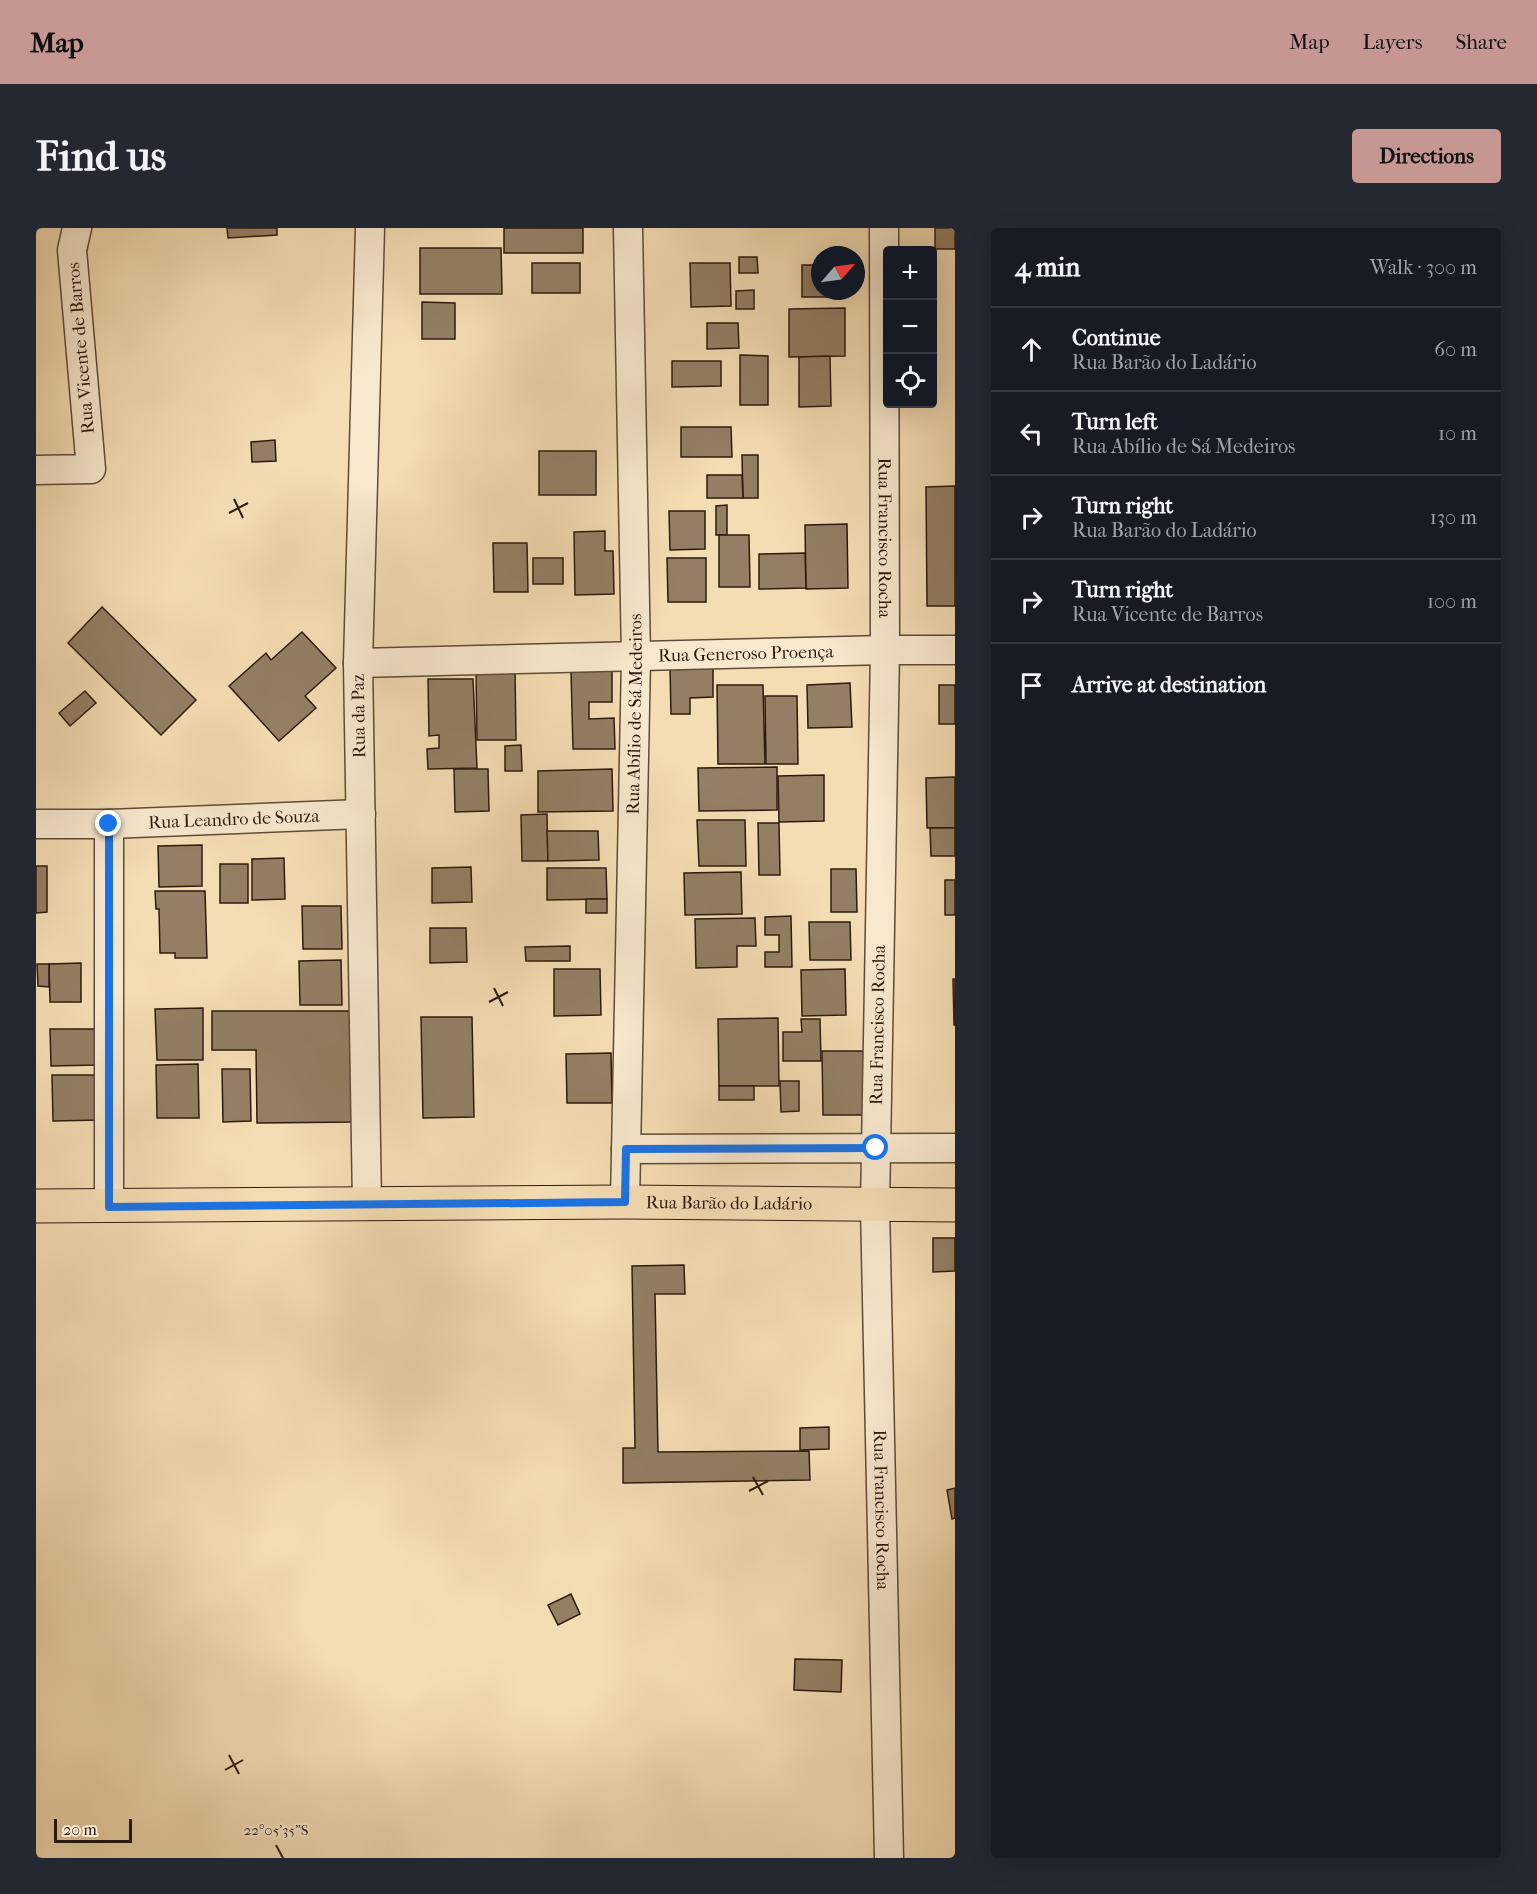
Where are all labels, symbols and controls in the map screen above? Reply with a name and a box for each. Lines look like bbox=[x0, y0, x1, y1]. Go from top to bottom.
text: Map bbox=[30, 26, 84, 59]
text: Map bbox=[1289, 30, 1330, 54]
text: Layers bbox=[1363, 30, 1422, 54]
text: Share bbox=[1455, 30, 1507, 54]
button: Directions bbox=[1352, 129, 1501, 183]
text: Find us bbox=[36, 132, 166, 181]
north arrow bbox=[811, 246, 865, 300]
map controls bbox=[883, 246, 937, 408]
button: + bbox=[883, 246, 937, 300]
text: 4 min bbox=[1015, 252, 1080, 283]
text: Walk · 300 m bbox=[1370, 256, 1477, 279]
street label: Rua Vicente de Barros bbox=[63, 261, 99, 435]
button: − bbox=[883, 300, 937, 354]
text: Continue bbox=[1072, 325, 1161, 351]
icon: ahead bbox=[1015, 333, 1048, 366]
text: 60 m bbox=[1434, 338, 1477, 361]
text: Rua Barão do Ladário bbox=[1072, 351, 1257, 374]
button: locate bbox=[883, 354, 937, 408]
text: Turn left bbox=[1072, 409, 1158, 435]
icon: left bbox=[1015, 417, 1048, 450]
text: 10 m bbox=[1438, 422, 1477, 445]
text: Rua Abílio de Sá Medeiros bbox=[1072, 435, 1296, 458]
street label: Rua Francisco Rocha bbox=[874, 458, 895, 619]
text: Turn right bbox=[1072, 493, 1173, 519]
icon: right bbox=[1015, 501, 1048, 534]
text: 130 m bbox=[1430, 506, 1477, 529]
text: Rua Barão do Ladário bbox=[1072, 519, 1257, 542]
text: Turn right bbox=[1072, 577, 1173, 603]
icon: right bbox=[1015, 585, 1048, 618]
text: 100 m bbox=[1427, 590, 1477, 613]
text: Rua Vicente de Barros bbox=[1072, 603, 1263, 626]
street label: Rua Abílio de Sá Medeiros bbox=[622, 613, 647, 815]
street label: Rua Generoso Proença bbox=[658, 641, 835, 666]
icon: arrive bbox=[1015, 669, 1048, 702]
text: Arrive at destination bbox=[1072, 672, 1266, 698]
street label: Rua da Paz bbox=[348, 674, 370, 758]
street label: Rua Leandro de Souza bbox=[148, 805, 321, 833]
route end bbox=[95, 810, 121, 836]
street label: Rua Francisco Rocha bbox=[866, 944, 890, 1105]
route start bbox=[862, 1134, 888, 1160]
street label: Rua Barão do Ladário bbox=[646, 1192, 812, 1214]
street label: Rua Francisco Rocha bbox=[869, 1429, 894, 1591]
scale bar bbox=[54, 1816, 132, 1844]
text: 20 m bbox=[63, 1820, 97, 1839]
text: 22°05'35"S bbox=[243, 1821, 309, 1839]

